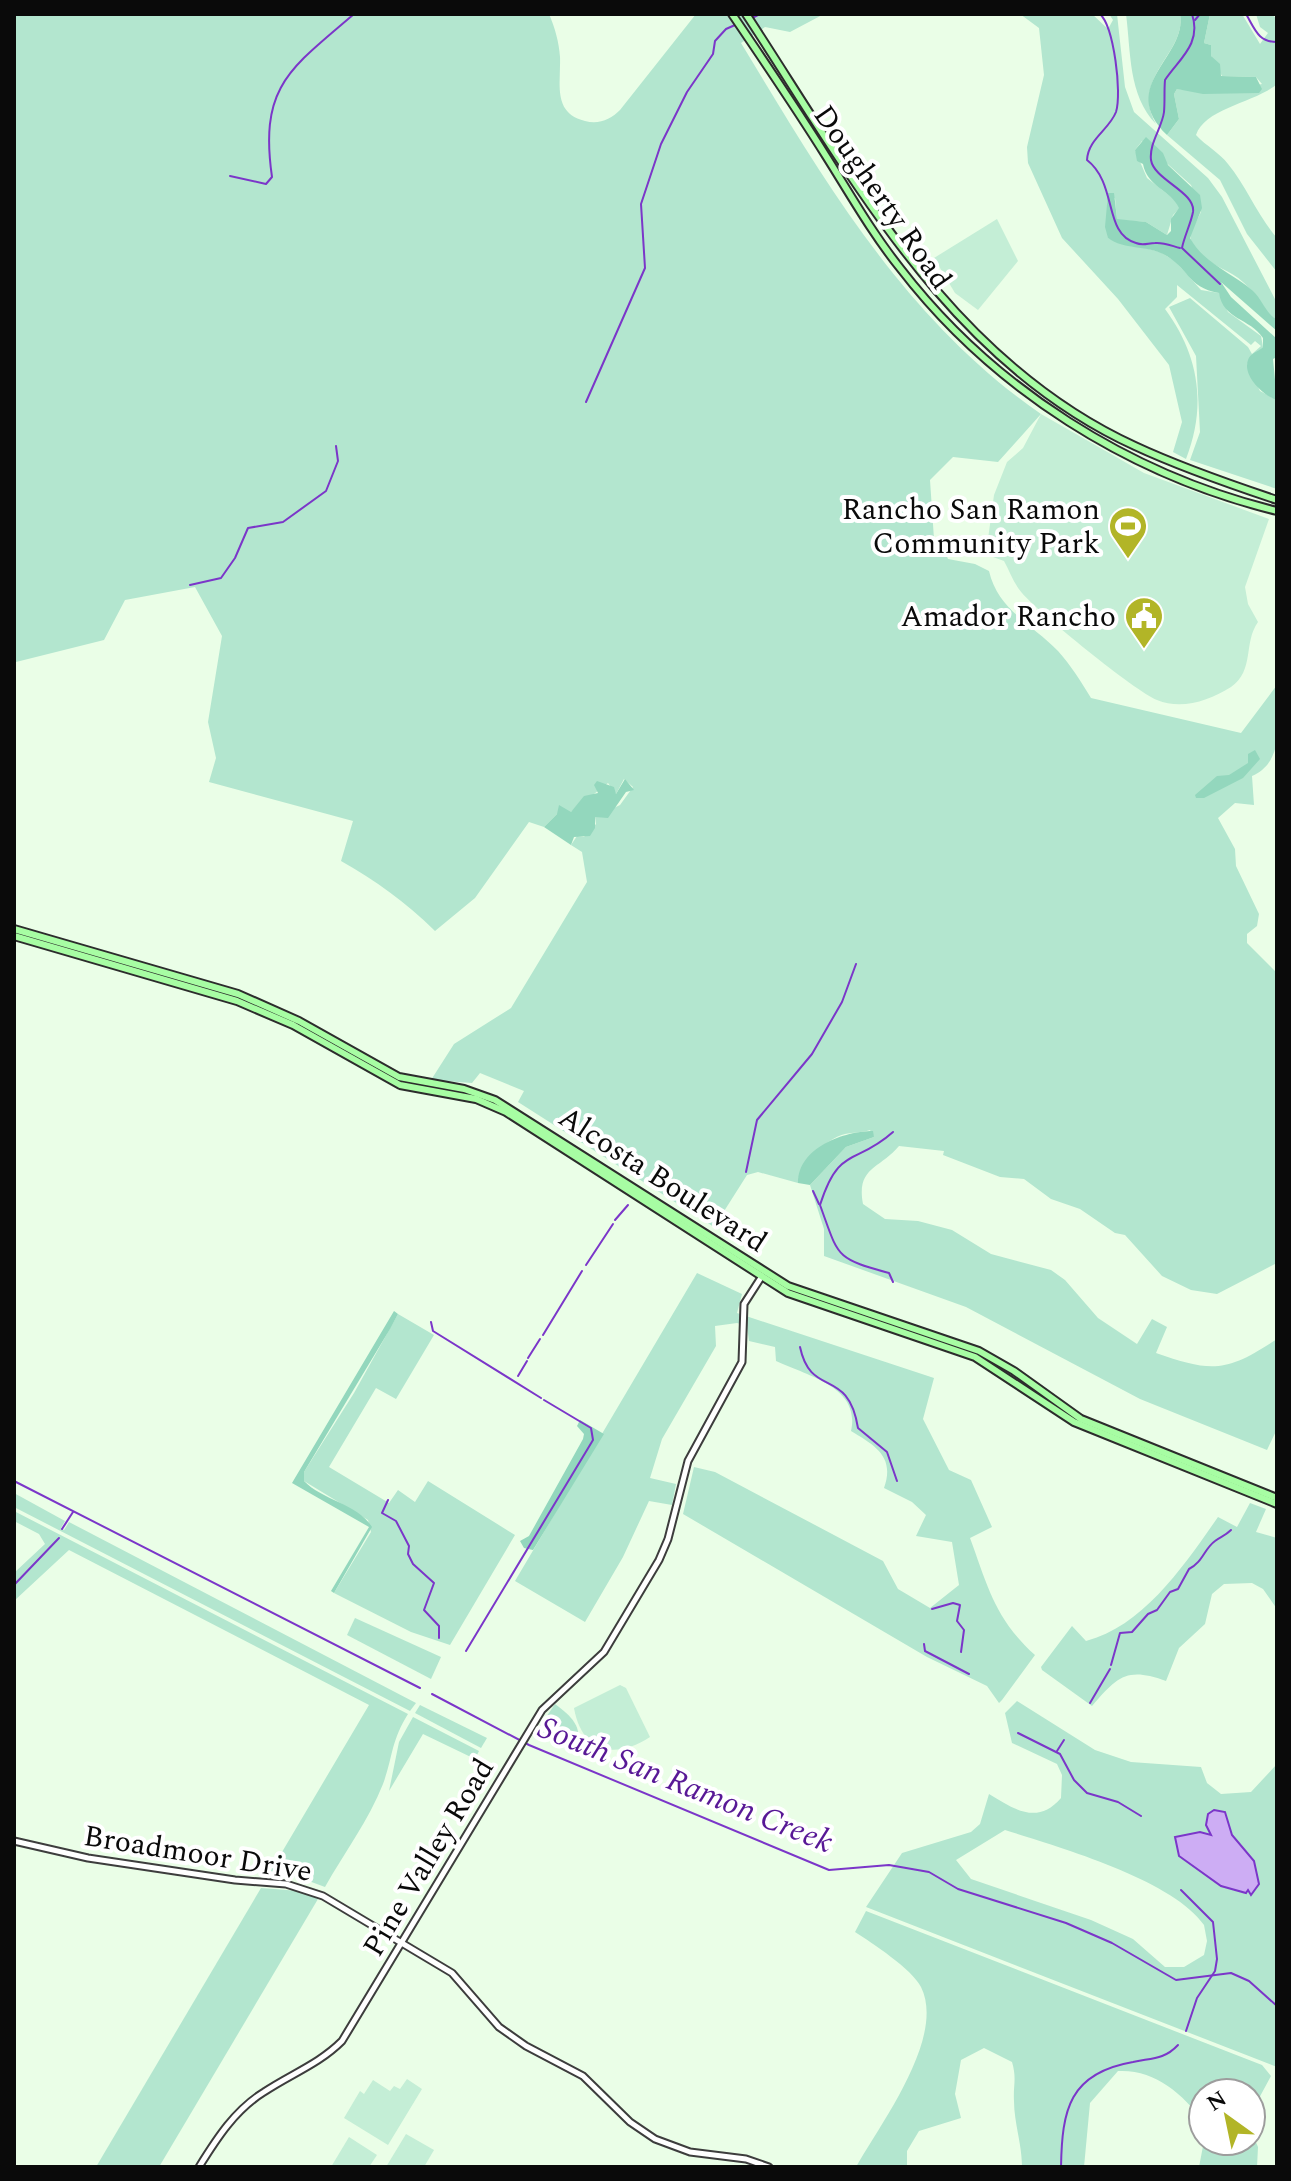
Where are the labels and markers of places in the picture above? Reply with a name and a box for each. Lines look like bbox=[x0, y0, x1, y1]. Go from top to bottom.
place label: Rancho San Ramon Community Park bbox=[842, 487, 1100, 567]
sports icon: Rancho San Ramon Community Park bbox=[1107, 505, 1149, 560]
place label: Amador Rancho bbox=[901, 594, 1116, 640]
public building icon: Amador Rancho bbox=[1123, 595, 1165, 650]

